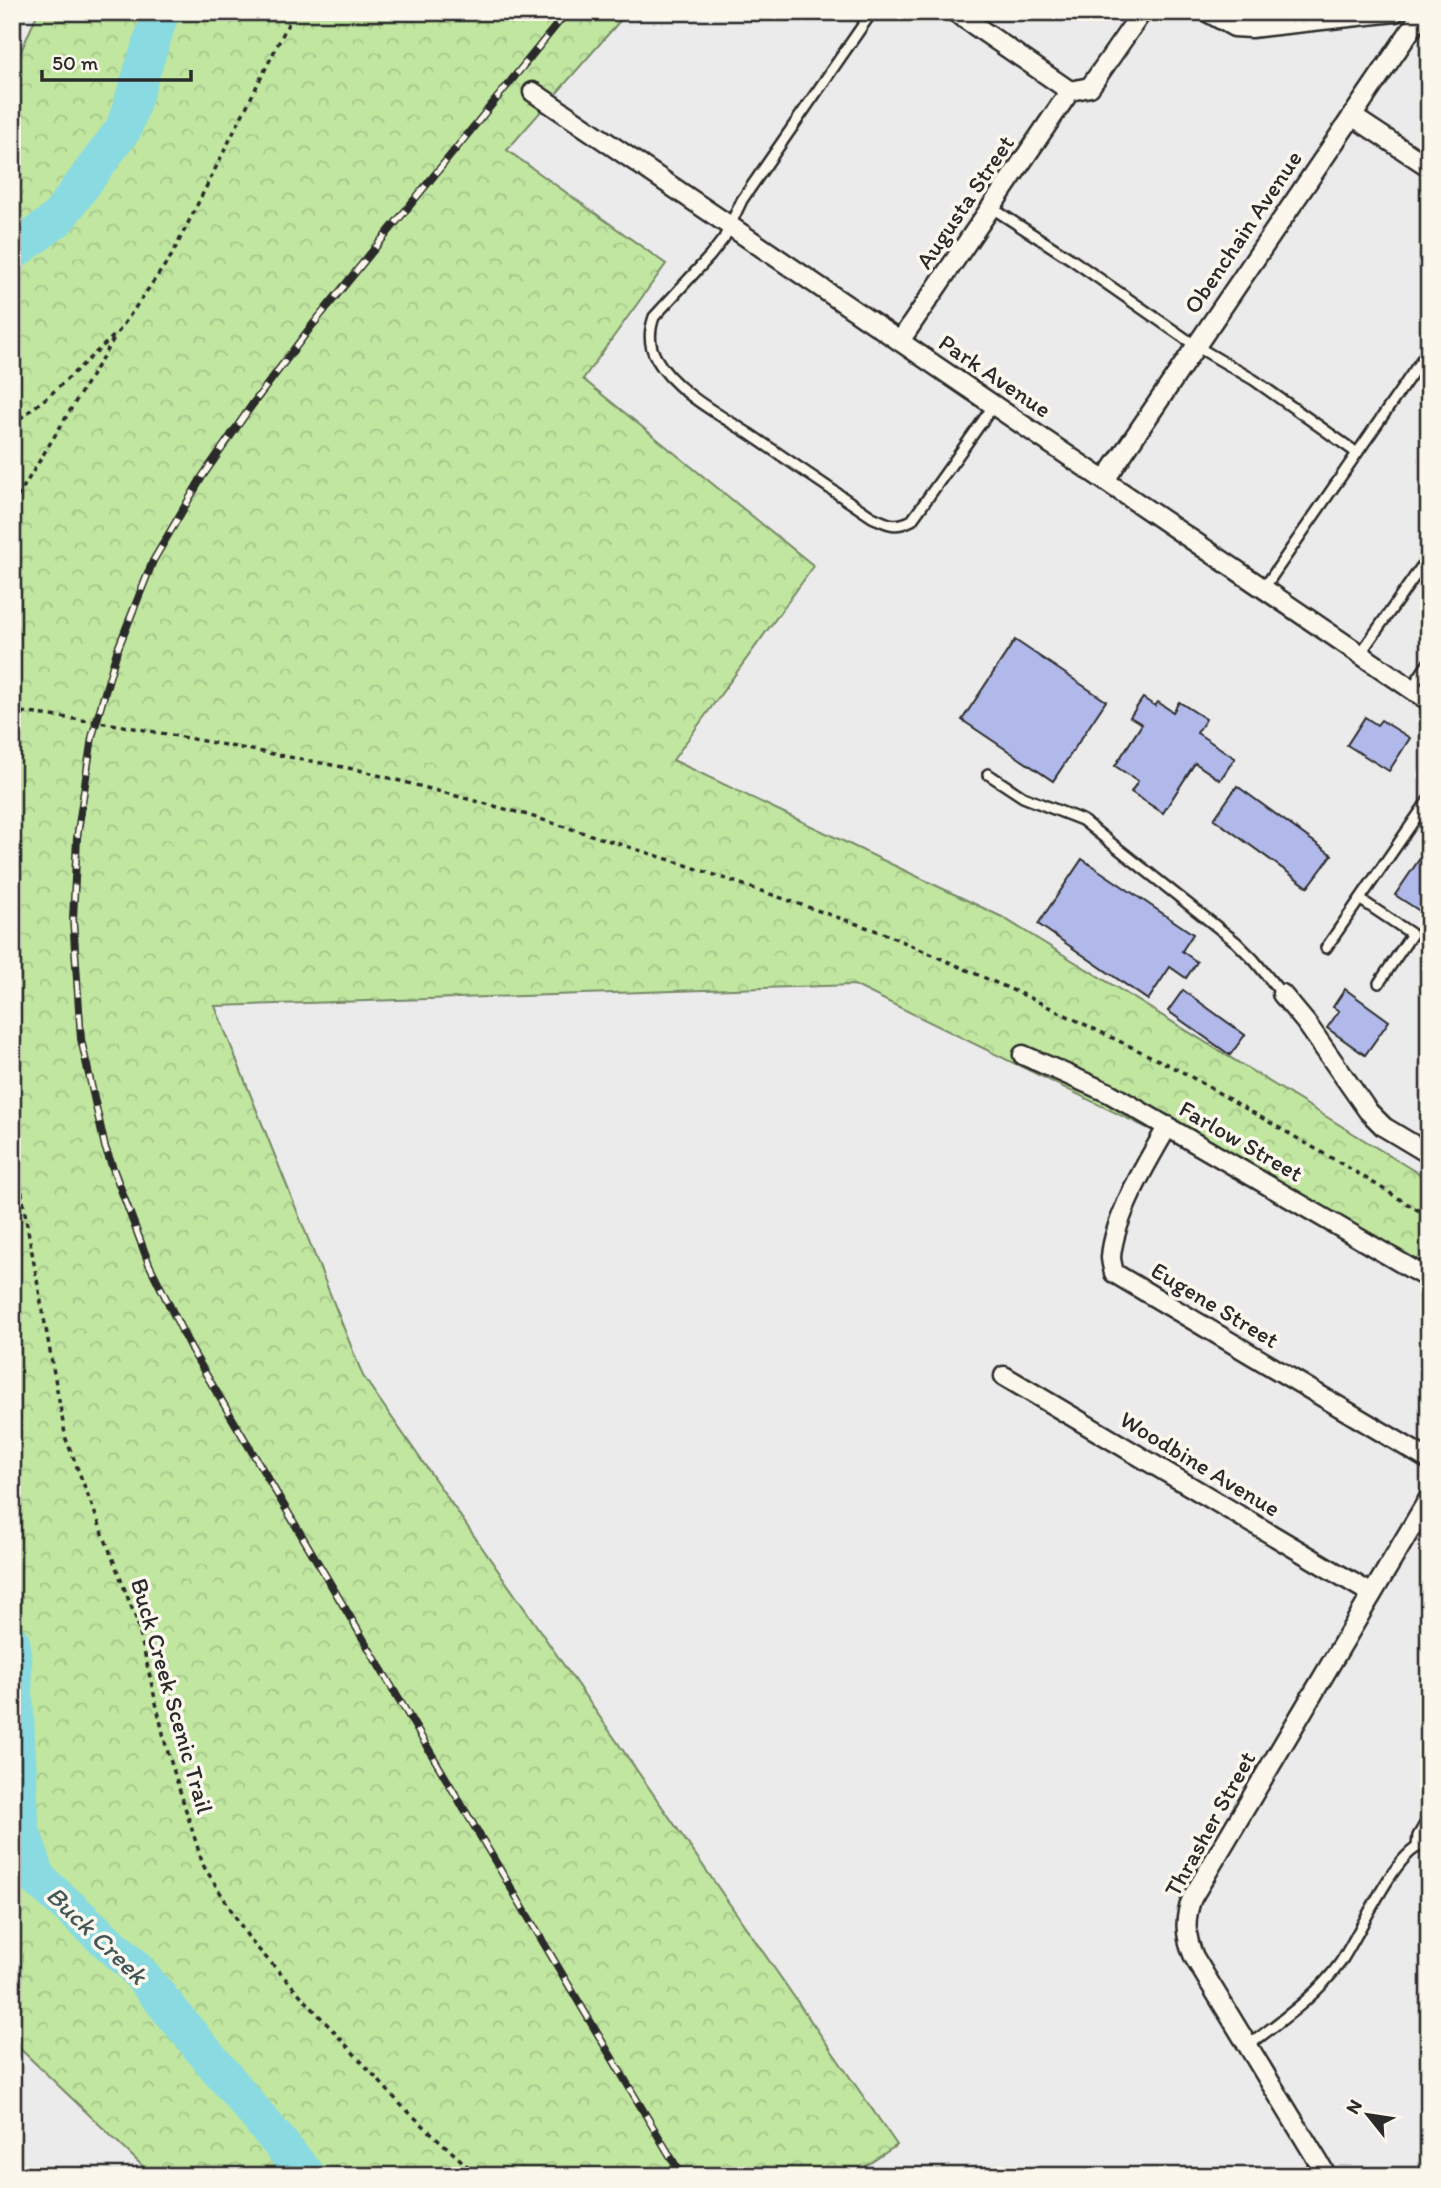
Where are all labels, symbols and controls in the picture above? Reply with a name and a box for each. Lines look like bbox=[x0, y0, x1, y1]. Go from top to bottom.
scale bar bbox=[42, 38, 191, 82]
text: 50 m bbox=[52, 50, 99, 75]
street label: Augusta Street bbox=[909, 129, 1020, 274]
street label: Obenchain Avenue bbox=[1177, 145, 1308, 319]
street label: Park Avenue bbox=[934, 328, 1057, 424]
street label: Farlow Street bbox=[1174, 1094, 1308, 1188]
street label: Eugene Street bbox=[1146, 1255, 1284, 1354]
street label: Woodbine Avenue bbox=[1115, 1404, 1286, 1523]
street label: Buck Creek Scenic Trail bbox=[125, 1575, 220, 1817]
street label: Thrasher Street bbox=[1158, 1746, 1261, 1901]
water label: Buck Creek bbox=[40, 1879, 155, 1992]
north arrow bbox=[1332, 2080, 1402, 2150]
text: N bbox=[1341, 2095, 1367, 2118]

